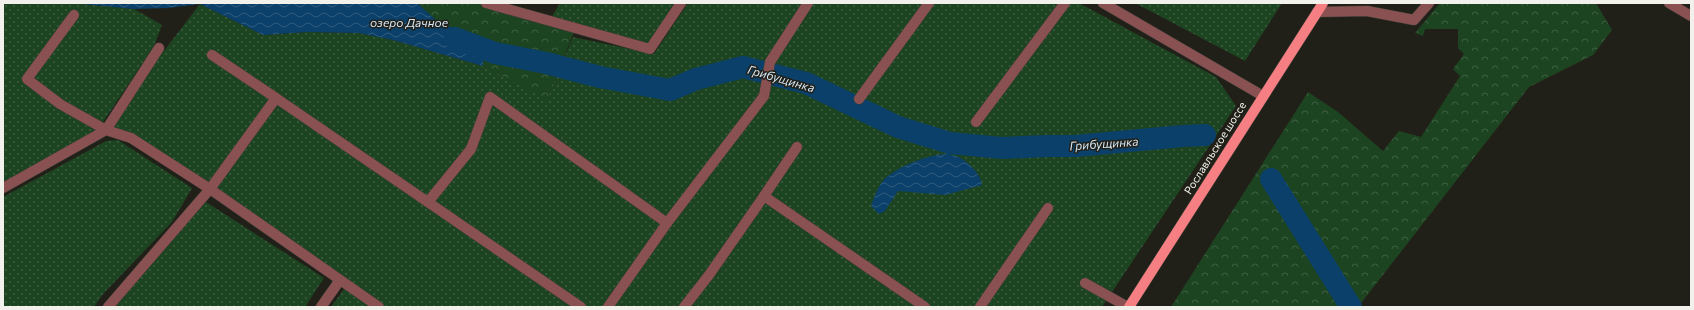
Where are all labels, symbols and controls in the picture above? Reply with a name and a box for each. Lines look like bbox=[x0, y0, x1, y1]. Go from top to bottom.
water label: озеро Дачное bbox=[370, 15, 449, 29]
water label: Грибущинка bbox=[746, 62, 816, 94]
street label: Рославльское шоссе bbox=[1181, 99, 1248, 196]
water label: Грибущинка bbox=[1069, 134, 1139, 152]

